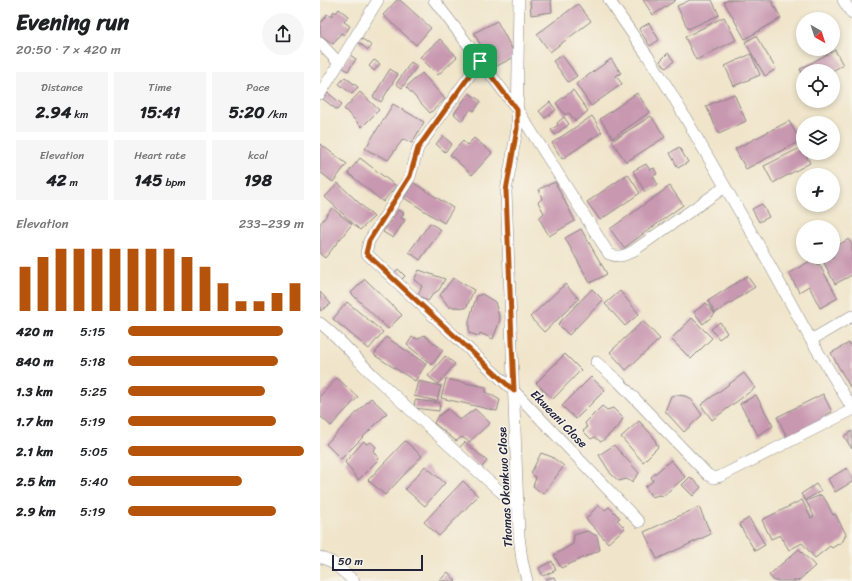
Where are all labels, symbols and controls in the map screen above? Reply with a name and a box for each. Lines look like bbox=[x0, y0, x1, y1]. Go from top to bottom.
text: Evening run bbox=[16, 3, 129, 42]
north arrow bbox=[796, 12, 840, 56]
map controls bbox=[796, 12, 840, 264]
button: share bbox=[262, 13, 304, 55]
text: 20:50 · 7 × 420 m bbox=[16, 38, 121, 61]
pin bbox=[463, 44, 497, 78]
icon: arrive bbox=[469, 50, 491, 72]
button: locate bbox=[796, 64, 840, 108]
text: Distance bbox=[41, 78, 83, 97]
text: Time bbox=[148, 78, 172, 97]
text: Pace bbox=[246, 78, 270, 97]
text: 2.94 bbox=[35, 97, 71, 127]
text: 15:41 bbox=[140, 97, 180, 127]
text: 5:20 bbox=[229, 97, 265, 127]
text: km bbox=[71, 105, 89, 124]
text: /km bbox=[265, 105, 287, 124]
button: layers bbox=[796, 116, 840, 160]
text: Elevation bbox=[40, 146, 84, 165]
text: Heart rate bbox=[134, 146, 186, 165]
text: kcal bbox=[248, 146, 268, 165]
text: 42 bbox=[46, 165, 67, 195]
text: 145 bbox=[134, 165, 163, 195]
text: 198 bbox=[244, 165, 272, 195]
button: + bbox=[796, 168, 840, 212]
text: m bbox=[67, 173, 78, 192]
text: bpm bbox=[163, 173, 186, 192]
text: Elevation bbox=[16, 212, 69, 235]
text: 233–239 m bbox=[239, 212, 304, 235]
button: − bbox=[796, 220, 840, 264]
text: 420 m bbox=[16, 320, 53, 343]
text: 5:15 bbox=[80, 320, 105, 343]
text: 840 m bbox=[16, 350, 54, 373]
text: 5:18 bbox=[80, 350, 105, 373]
text: 1.3 km bbox=[16, 380, 53, 403]
text: 5:25 bbox=[80, 380, 107, 403]
street label: Ekweani Close bbox=[525, 384, 593, 454]
text: 1.7 km bbox=[16, 410, 53, 433]
text: 5:19 bbox=[80, 410, 105, 433]
street label: Thomas Okonkwo Close bbox=[491, 426, 519, 548]
text: 2.1 km bbox=[16, 440, 53, 463]
text: 5:05 bbox=[80, 440, 108, 463]
text: 2.5 km bbox=[16, 470, 56, 493]
text: 5:40 bbox=[80, 470, 108, 493]
text: 2.9 km bbox=[16, 500, 56, 523]
text: 5:19 bbox=[80, 500, 105, 523]
text: 50 m bbox=[338, 552, 363, 571]
scale bar bbox=[332, 553, 423, 572]

